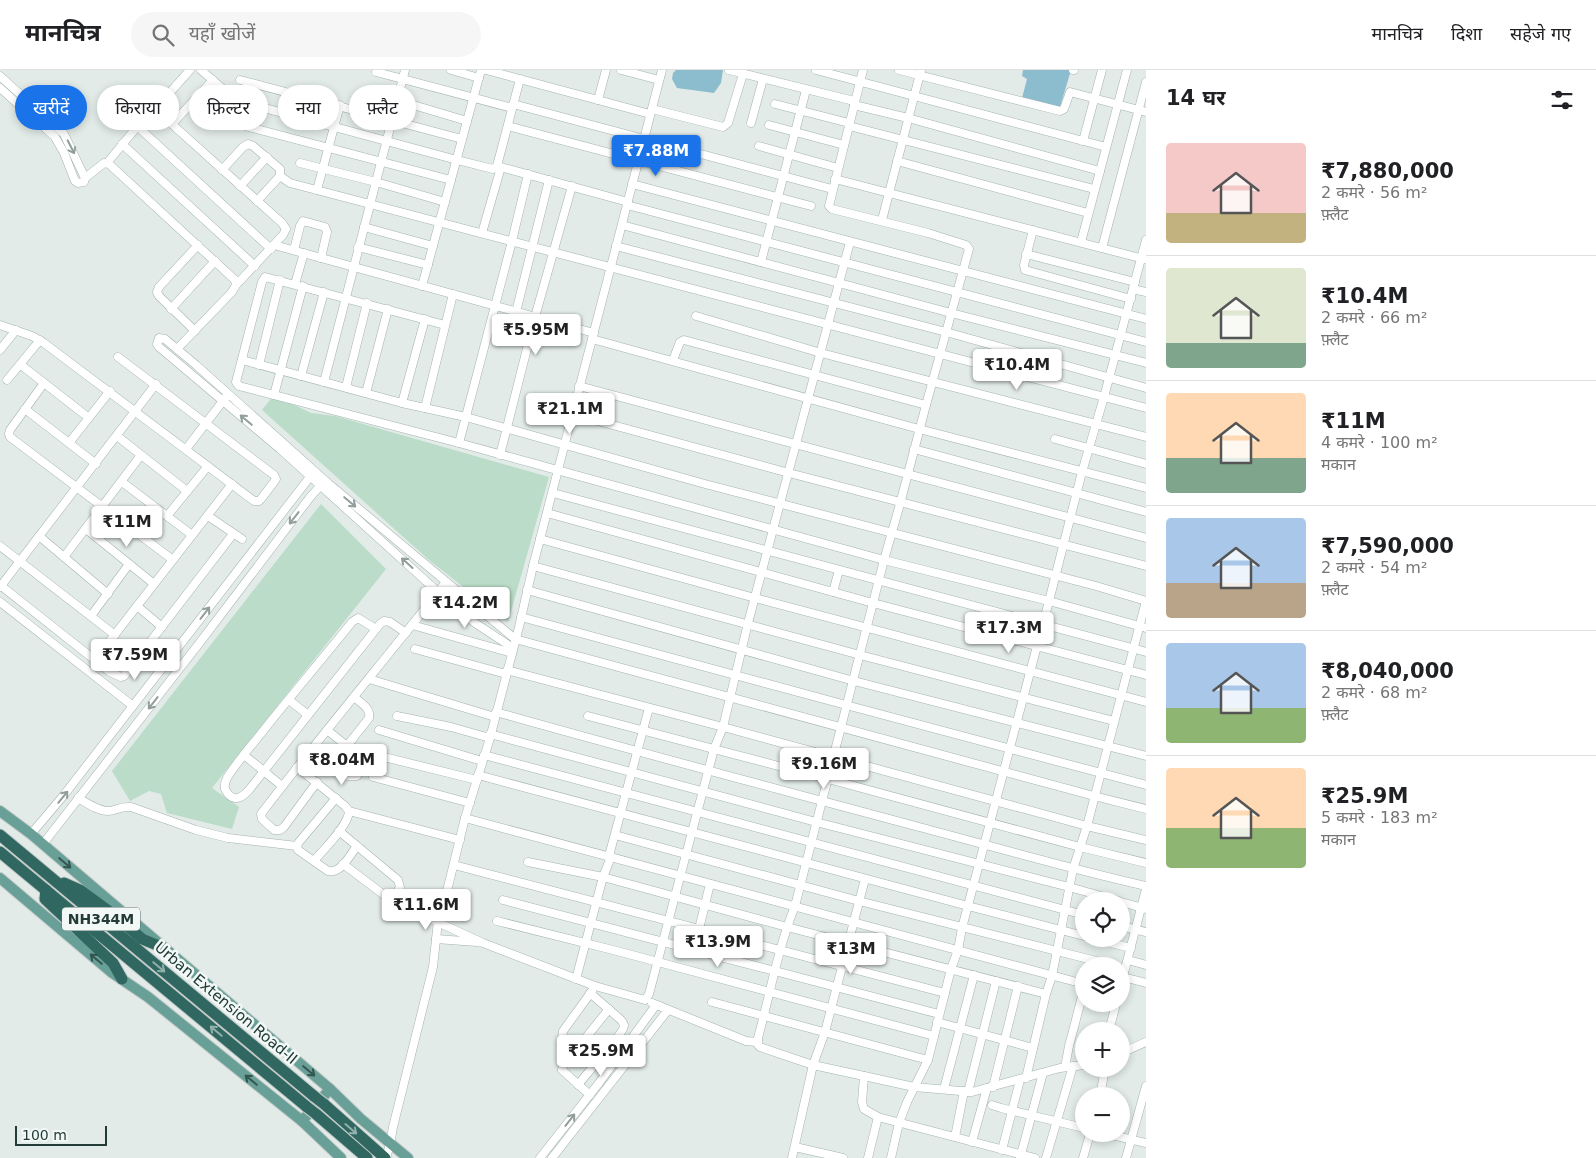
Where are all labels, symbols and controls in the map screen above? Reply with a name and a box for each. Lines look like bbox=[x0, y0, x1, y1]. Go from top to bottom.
search box bbox=[131, 12, 481, 57]
text: मानचित्र bbox=[25, 19, 101, 47]
icon: search bbox=[149, 21, 177, 49]
text: यहाँ खोजें bbox=[189, 22, 255, 44]
text: मानचित्र bbox=[1372, 23, 1423, 44]
text: दिशा bbox=[1451, 23, 1482, 44]
text: सहेजे गए bbox=[1510, 23, 1571, 44]
chip: खरीदें bbox=[15, 85, 87, 130]
chip: किराया bbox=[97, 85, 179, 130]
chip: फ़िल्टर bbox=[189, 85, 268, 130]
chip: नया bbox=[278, 85, 339, 130]
chip: फ़्लैट bbox=[349, 85, 416, 130]
text: 14 घर bbox=[1166, 86, 1225, 110]
icon: filters bbox=[1548, 86, 1576, 114]
pin: ₹7.88M bbox=[615, 134, 697, 177]
one-way arrow bbox=[66, 140, 76, 155]
text: ₹7.88M bbox=[623, 141, 689, 160]
text: ₹7,880,000 bbox=[1321, 159, 1454, 183]
icon: home bbox=[1206, 163, 1266, 223]
text: 2 कमरे · 56 m² bbox=[1321, 183, 1427, 202]
text: फ़्लैट bbox=[1321, 205, 1349, 224]
text: ₹10.4M bbox=[1321, 284, 1408, 308]
icon: home bbox=[1206, 288, 1266, 348]
text: 2 कमरे · 66 m² bbox=[1321, 308, 1427, 327]
pin: ₹5.95M bbox=[495, 314, 577, 356]
text: ₹5.95M bbox=[503, 320, 569, 339]
text: फ़्लैट bbox=[1321, 330, 1349, 349]
pin: ₹10.4M bbox=[976, 348, 1058, 391]
text: ₹10.4M bbox=[984, 355, 1050, 374]
pin: ₹21.1M bbox=[529, 392, 611, 435]
text: ₹21.1M bbox=[537, 399, 603, 418]
text: ₹11M bbox=[1321, 409, 1386, 433]
icon: home bbox=[1206, 413, 1266, 473]
one-way arrow bbox=[240, 414, 253, 426]
text: 4 कमरे · 100 m² bbox=[1321, 433, 1438, 452]
text: मकान bbox=[1321, 455, 1356, 474]
one-way arrow bbox=[343, 496, 356, 507]
pin: ₹11M bbox=[97, 506, 157, 548]
one-way arrow bbox=[288, 511, 299, 524]
text: ₹11M bbox=[102, 512, 152, 531]
text: ₹7,590,000 bbox=[1321, 534, 1454, 558]
icon: home bbox=[1206, 538, 1266, 598]
one-way arrow bbox=[400, 558, 413, 569]
text: 2 कमरे · 54 m² bbox=[1321, 558, 1427, 577]
text: फ़्लैट bbox=[1321, 580, 1349, 599]
pin: ₹14.2M bbox=[424, 586, 506, 629]
text: ₹14.2M bbox=[432, 593, 498, 612]
one-way arrow bbox=[200, 606, 210, 620]
pin: ₹17.3M bbox=[968, 612, 1050, 654]
text: ₹17.3M bbox=[976, 618, 1042, 637]
pin: ₹7.59M bbox=[94, 638, 176, 681]
text: ₹7.59M bbox=[102, 645, 168, 664]
text: ₹8,040,000 bbox=[1321, 659, 1454, 683]
icon: home bbox=[1206, 663, 1266, 723]
text: 2 कमरे · 68 m² bbox=[1321, 683, 1427, 702]
one-way arrow bbox=[148, 696, 158, 710]
text: फ़्लैट bbox=[1321, 705, 1349, 724]
pin: ₹8.04M bbox=[301, 744, 383, 786]
pin: ₹9.16M bbox=[783, 748, 865, 790]
text: ₹8.04M bbox=[309, 750, 375, 769]
text: ₹9.16M bbox=[791, 754, 857, 773]
text: ₹25.9M bbox=[1321, 784, 1408, 808]
icon: home bbox=[1206, 788, 1266, 848]
one-way arrow bbox=[57, 791, 68, 804]
text: 5 कमरे · 183 m² bbox=[1321, 808, 1438, 827]
text: मकान bbox=[1321, 830, 1356, 849]
one-way arrow bbox=[58, 858, 71, 869]
pin: ₹11.6M bbox=[385, 888, 467, 931]
map controls bbox=[1075, 892, 1130, 1142]
button: locate bbox=[1075, 892, 1130, 947]
text: ₹11.6M bbox=[393, 895, 459, 914]
road number: NH344M bbox=[62, 908, 140, 931]
pin: ₹13.9M bbox=[677, 926, 759, 968]
text: ₹13.9M bbox=[685, 932, 751, 951]
pin: ₹13M bbox=[821, 932, 881, 975]
street label: Urban Extension Road-II bbox=[151, 938, 301, 1068]
text: ₹13M bbox=[826, 939, 876, 958]
one-way arrow bbox=[89, 954, 102, 965]
button: layers bbox=[1075, 957, 1130, 1012]
one-way arrow bbox=[152, 961, 165, 972]
button: + bbox=[1075, 1022, 1130, 1077]
one-way arrow bbox=[209, 1025, 222, 1037]
pin: ₹25.9M bbox=[560, 1034, 642, 1077]
text: ₹25.9M bbox=[568, 1041, 634, 1060]
one-way arrow bbox=[302, 1065, 315, 1077]
one-way arrow bbox=[245, 1075, 258, 1086]
button: − bbox=[1075, 1087, 1130, 1142]
one-way arrow bbox=[565, 1113, 575, 1127]
scale bar bbox=[15, 1123, 108, 1146]
one-way arrow bbox=[345, 1123, 358, 1134]
text: 100 m bbox=[22, 1127, 67, 1143]

